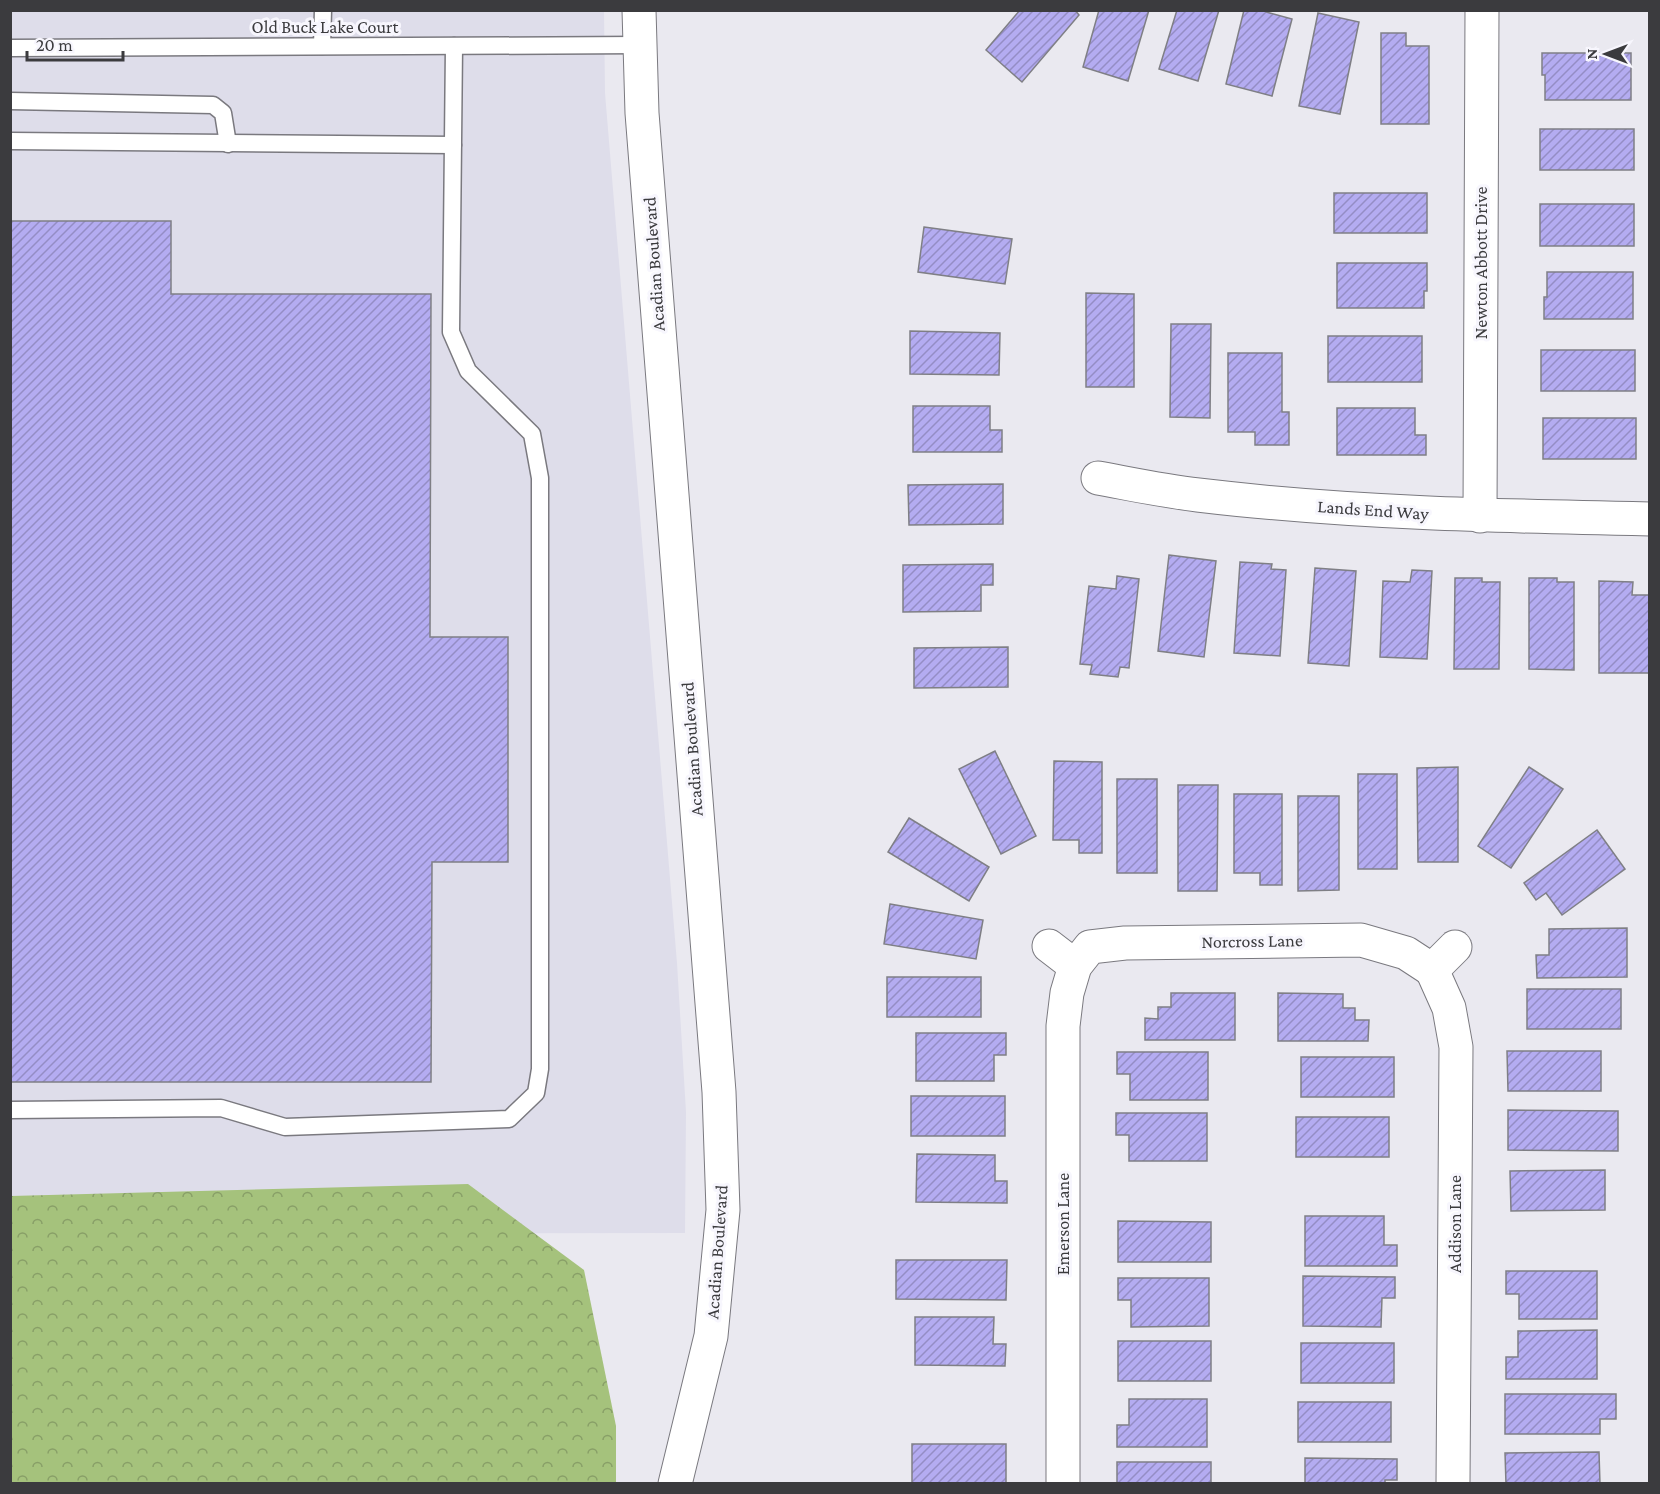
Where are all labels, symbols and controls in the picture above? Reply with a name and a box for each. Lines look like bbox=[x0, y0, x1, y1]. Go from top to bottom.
street label: Old Buck Lake Court bbox=[252, 17, 399, 37]
scale bar bbox=[27, 24, 123, 62]
north arrow bbox=[1576, 24, 1636, 84]
text: 20 m bbox=[36, 35, 73, 55]
text: N bbox=[1583, 48, 1600, 59]
street label: Newton Abbott Drive bbox=[1471, 187, 1491, 339]
street label: Acadian Boulevard bbox=[639, 196, 669, 332]
street label: Lands End Way bbox=[1317, 496, 1430, 524]
street label: Acadian Boulevard bbox=[677, 681, 707, 817]
street label: Norcross Lane bbox=[1201, 930, 1303, 952]
street label: Emerson Lane bbox=[1053, 1173, 1073, 1275]
street label: Addison Lane bbox=[1445, 1175, 1465, 1273]
street label: Acadian Boulevard bbox=[702, 1184, 732, 1320]

